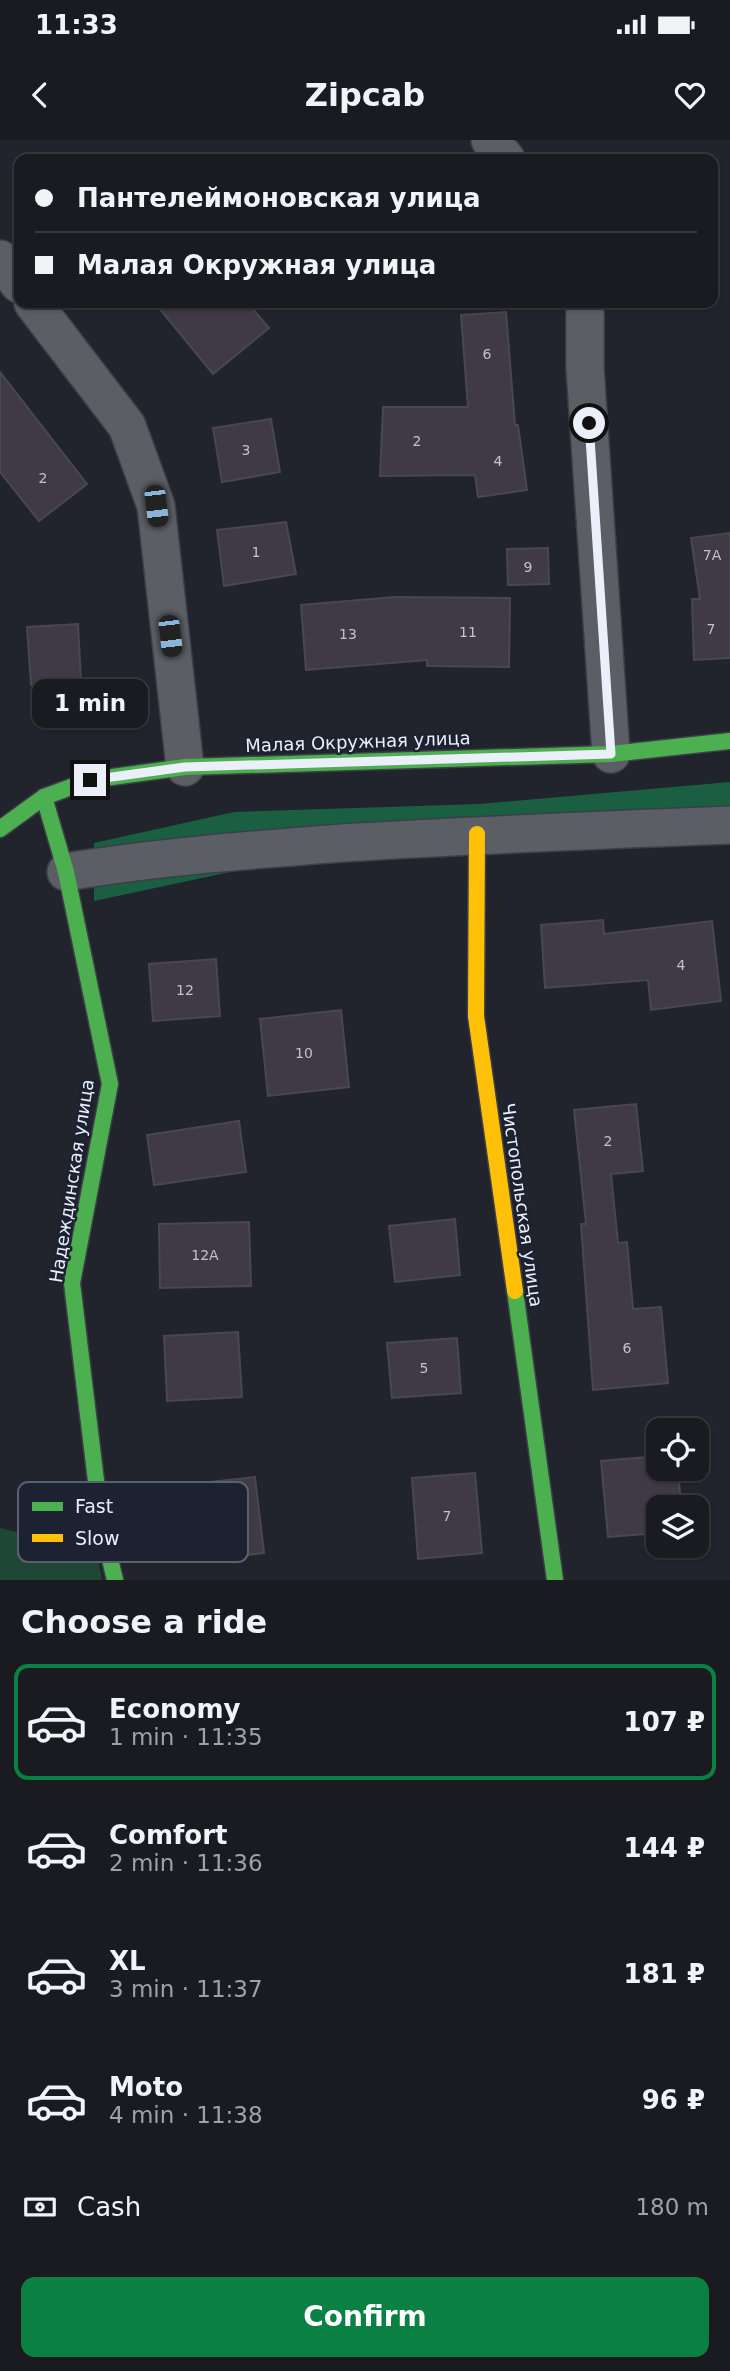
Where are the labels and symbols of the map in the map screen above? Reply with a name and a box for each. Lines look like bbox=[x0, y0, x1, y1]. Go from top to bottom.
house number: 6 bbox=[483, 346, 492, 362]
route start bbox=[573, 407, 605, 439]
house number: 2 bbox=[413, 433, 421, 449]
house number: 3 bbox=[242, 442, 250, 458]
house number: 4 bbox=[494, 453, 503, 469]
house number: 2 bbox=[39, 470, 47, 486]
car bbox=[144, 484, 169, 528]
house number: 1 bbox=[252, 544, 260, 560]
house number: 7А bbox=[703, 547, 722, 563]
house number: 9 bbox=[524, 559, 532, 575]
car bbox=[158, 614, 183, 658]
house number: 7 bbox=[707, 621, 715, 637]
house number: 11 bbox=[459, 624, 477, 640]
house number: 13 bbox=[339, 626, 357, 642]
callout: 1 min bbox=[32, 678, 148, 728]
street label: Малая Окружная улица bbox=[245, 727, 471, 756]
route end bbox=[74, 764, 106, 796]
house number: 4 bbox=[677, 957, 686, 973]
house number: 12 bbox=[176, 982, 194, 998]
house number: 10 bbox=[295, 1045, 313, 1061]
street label: Надеждинская улица bbox=[45, 1078, 98, 1284]
street label: Чистопольская улица bbox=[498, 1102, 547, 1308]
house number: 2 bbox=[604, 1133, 612, 1149]
house number: 12А bbox=[191, 1247, 219, 1263]
house number: 6 bbox=[623, 1340, 632, 1356]
house number: 5 bbox=[420, 1360, 428, 1376]
legend bbox=[18, 1482, 248, 1562]
text: Fast bbox=[75, 1495, 113, 1517]
house number: 7 bbox=[443, 1508, 451, 1524]
text: Slow bbox=[75, 1527, 120, 1549]

